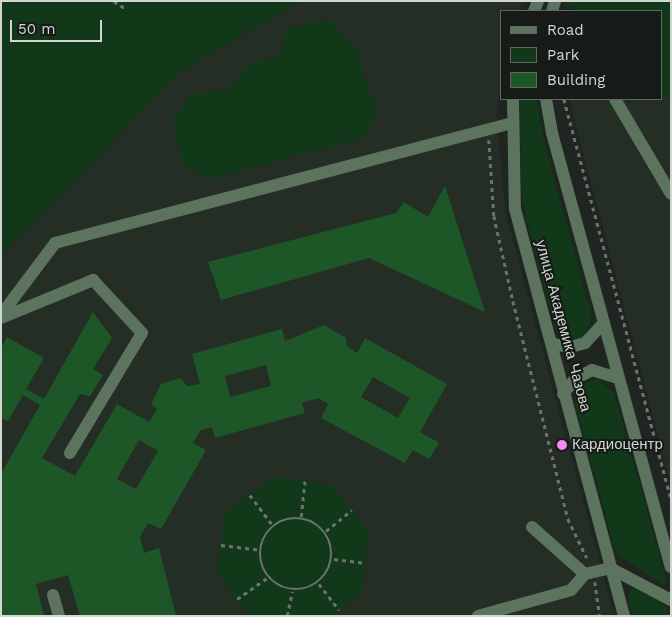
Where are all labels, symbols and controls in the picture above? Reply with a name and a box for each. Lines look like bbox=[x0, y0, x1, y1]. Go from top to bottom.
scale bar bbox=[12, 10, 105, 42]
legend bbox=[500, 10, 662, 100]
text: 50 m bbox=[18, 20, 55, 38]
text: Road bbox=[547, 21, 584, 39]
text: Park bbox=[547, 46, 579, 64]
text: Building bbox=[547, 71, 605, 89]
street label: улица Академика Чазова bbox=[531, 238, 595, 414]
place label: Кардиоцентр bbox=[572, 436, 663, 454]
marker: Кардиоцентр bbox=[556, 439, 568, 451]

